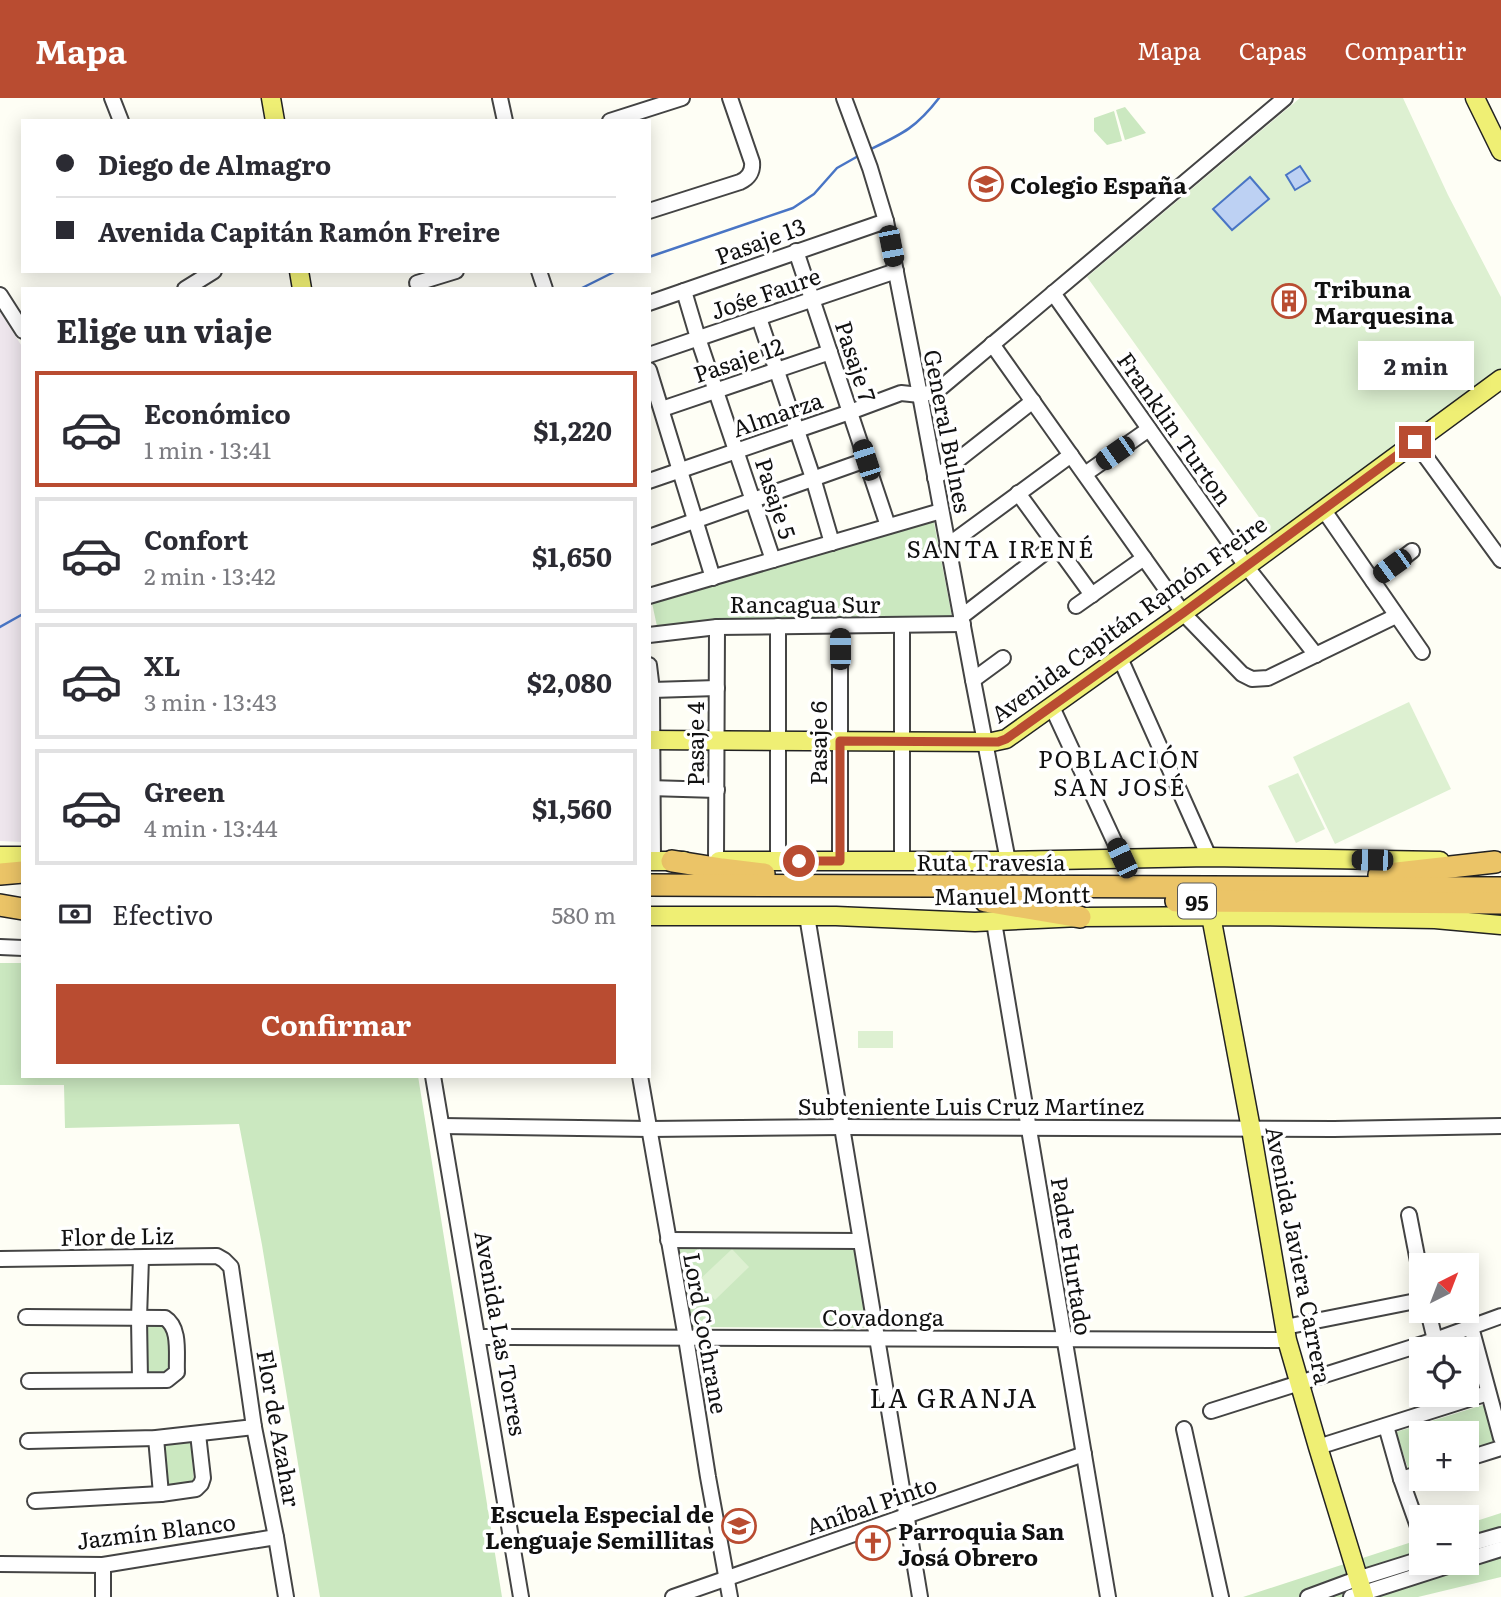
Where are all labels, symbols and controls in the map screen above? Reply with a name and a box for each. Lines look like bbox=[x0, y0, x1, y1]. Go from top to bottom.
text: Mapa bbox=[35, 25, 127, 74]
text: Mapa bbox=[1137, 32, 1201, 67]
text: Capas bbox=[1239, 32, 1306, 67]
text: Compartir bbox=[1344, 32, 1466, 67]
text: Diego de Almagro bbox=[98, 144, 331, 183]
school or university icon: Colegio España bbox=[967, 165, 1005, 203]
place label: Colegio España bbox=[1010, 167, 1188, 201]
street label: Pasaje 13 bbox=[710, 208, 810, 272]
text: Avenida Capitán Ramón Freire bbox=[98, 211, 500, 250]
car bbox=[877, 223, 906, 269]
street label: Jośe Faure bbox=[705, 257, 825, 327]
place label: Tribuna Marquesina bbox=[1314, 271, 1454, 331]
building icon: Tribuna Marquesina bbox=[1270, 282, 1308, 320]
text: Elige un viaje bbox=[56, 305, 272, 353]
street label: Pasaje 7 bbox=[828, 316, 886, 406]
street label: Pasaje 12 bbox=[688, 328, 788, 390]
callout: 2 min bbox=[1357, 341, 1473, 390]
street label: Franklin Turton bbox=[1110, 344, 1242, 512]
street label: General Bulnes bbox=[916, 346, 982, 516]
text: 2 min bbox=[1384, 348, 1448, 382]
street label: Almarza bbox=[727, 382, 827, 444]
text: Económico bbox=[144, 393, 291, 432]
icon: car bbox=[60, 398, 123, 461]
text: $1,220 bbox=[533, 410, 612, 449]
route end bbox=[1399, 426, 1431, 458]
text: 1 min · 13:41 bbox=[144, 432, 271, 466]
car bbox=[1092, 432, 1139, 474]
car bbox=[850, 437, 883, 483]
street label: Pasaje 5 bbox=[748, 453, 806, 543]
street label: Avenida Capitán Ramón Freire bbox=[983, 506, 1273, 730]
text: Confort bbox=[144, 519, 248, 558]
icon: car bbox=[60, 524, 123, 587]
district label: SANTA IRENÉ bbox=[906, 530, 1096, 565]
text: $1,650 bbox=[532, 536, 612, 575]
car bbox=[1369, 545, 1416, 587]
text: 2 min · 13:42 bbox=[144, 558, 276, 592]
street label: Rancagua Sur bbox=[730, 586, 881, 620]
car bbox=[830, 628, 851, 670]
text: XL bbox=[144, 645, 181, 684]
icon: car bbox=[60, 650, 123, 713]
text: $2,080 bbox=[527, 662, 612, 701]
text: 3 min · 13:43 bbox=[144, 684, 277, 718]
street label: Pasaje 4 bbox=[677, 701, 711, 786]
street label: Pasaje 6 bbox=[800, 701, 834, 785]
district label: POBLACIÓN SAN JOSÉ bbox=[1038, 740, 1202, 803]
text: Green bbox=[144, 771, 225, 810]
icon: car bbox=[60, 776, 123, 839]
text: $1,560 bbox=[532, 788, 612, 827]
text: 4 min · 13:44 bbox=[144, 810, 278, 844]
car bbox=[1104, 835, 1141, 881]
street label: Ruta Travesía bbox=[916, 844, 1066, 878]
route start bbox=[783, 845, 815, 877]
car bbox=[1351, 849, 1394, 871]
street label: Manuel Montt bbox=[933, 876, 1091, 912]
road number: 95 bbox=[1178, 884, 1216, 918]
text: Efectivo bbox=[112, 894, 213, 933]
icon: cash bbox=[56, 895, 94, 933]
text: 580 m bbox=[551, 897, 616, 931]
button: Confirmar bbox=[56, 984, 616, 1064]
street label: Subteniente Luis Cruz Martínez bbox=[798, 1088, 1144, 1122]
street label: Avenida Javiera Carrera bbox=[1258, 1123, 1342, 1388]
street label: Padre Hurtado bbox=[1044, 1174, 1102, 1338]
street label: Flor de Liz bbox=[60, 1217, 174, 1253]
street label: Avenida Las Torres bbox=[467, 1228, 537, 1438]
street label: Lord Cochrane bbox=[676, 1250, 738, 1416]
north arrow bbox=[1409, 1253, 1479, 1323]
map controls bbox=[1409, 1253, 1479, 1575]
street label: Covadonga bbox=[822, 1299, 945, 1333]
button: locate bbox=[1409, 1337, 1479, 1407]
street label: Flor de Azahar bbox=[249, 1347, 311, 1509]
district label: LA GRANJA bbox=[870, 1377, 1038, 1416]
button: + bbox=[1409, 1421, 1479, 1491]
street label: Aníbal Pinto bbox=[801, 1466, 941, 1542]
place label: Escuela Especial de Lenguaje Semillitas bbox=[485, 1496, 714, 1556]
street label: Jazmín Blanco bbox=[74, 1503, 238, 1557]
button: − bbox=[1409, 1505, 1479, 1575]
school or university icon: Escuela Especial de Lenguaje Semillitas bbox=[720, 1507, 758, 1545]
place label: Parroquia San Josá Obrero bbox=[898, 1513, 1064, 1573]
church icon: Parroquia San Josá Obrero bbox=[854, 1524, 892, 1562]

